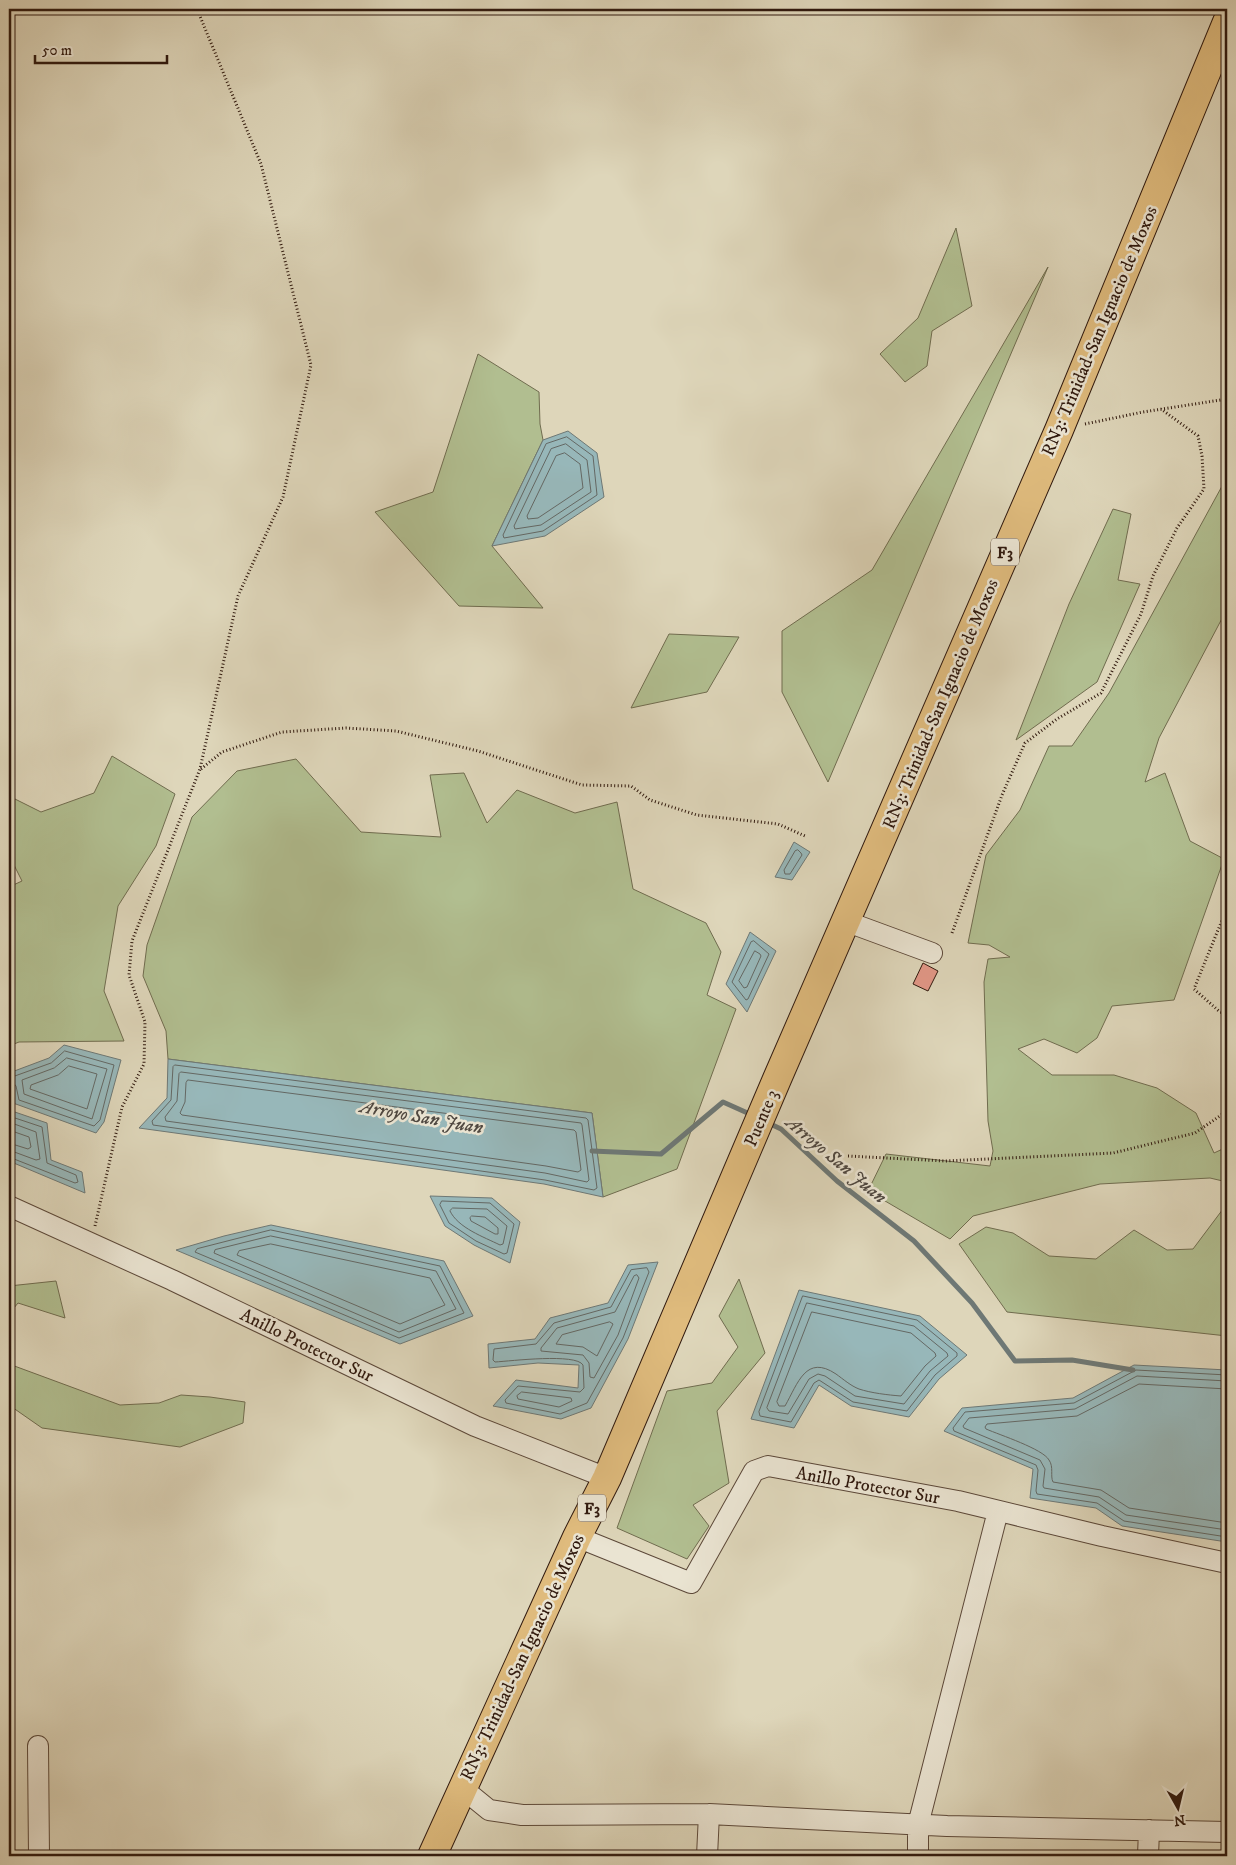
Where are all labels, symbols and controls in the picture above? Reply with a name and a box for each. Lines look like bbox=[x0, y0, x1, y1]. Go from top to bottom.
scale bar bbox=[35, 32, 168, 64]
text: 50 m bbox=[42, 41, 72, 60]
street label: RN3: Trinidad-San Ignacio de Moxos bbox=[1037, 203, 1163, 460]
road number: F3 bbox=[991, 538, 1019, 566]
street label: RN3: Trinidad-San Ignacio de Moxos bbox=[878, 576, 1004, 833]
street label: Puente 3 bbox=[740, 1087, 784, 1150]
water label: Arroyo San Juan bbox=[357, 1095, 485, 1140]
water label: Arroyo San Juan bbox=[779, 1110, 891, 1209]
street label: Anillo Protector Sur bbox=[236, 1304, 377, 1388]
street label: Anillo Protector Sur bbox=[794, 1463, 942, 1510]
road number: F3 bbox=[578, 1495, 606, 1522]
street label: RN3: Trinidad-San Ignacio de Moxos bbox=[456, 1531, 590, 1784]
north arrow bbox=[1154, 1782, 1204, 1832]
text: N bbox=[1172, 1810, 1187, 1830]

